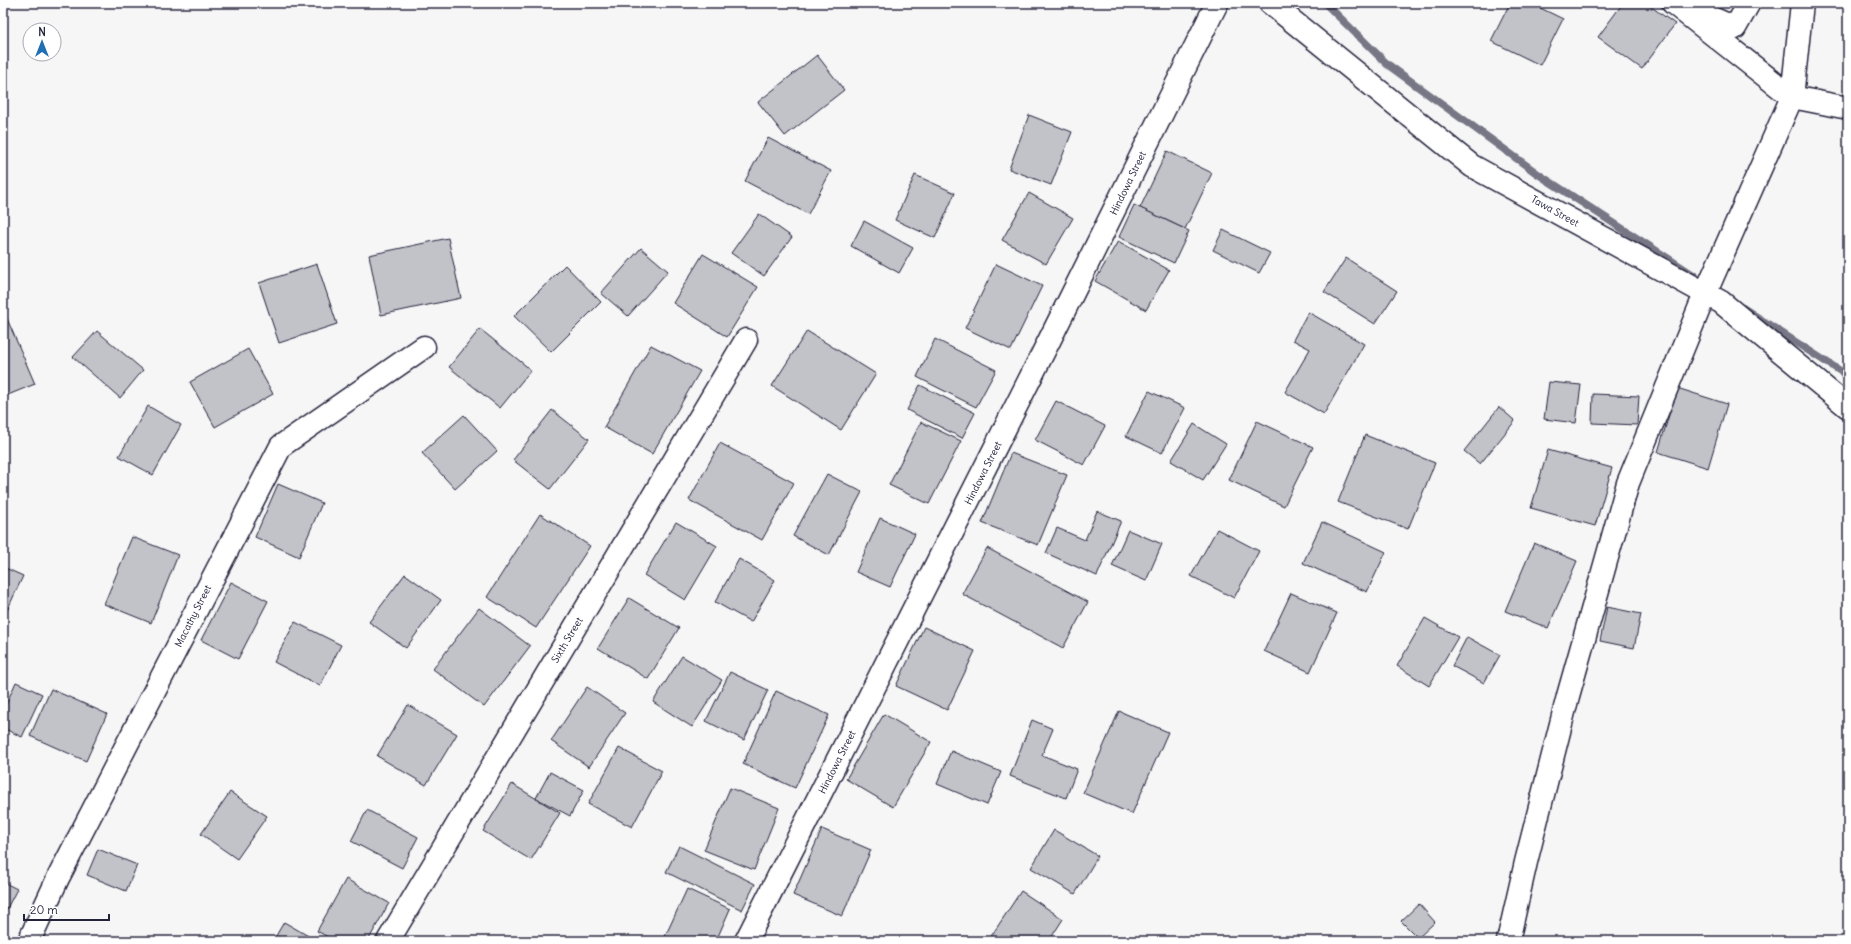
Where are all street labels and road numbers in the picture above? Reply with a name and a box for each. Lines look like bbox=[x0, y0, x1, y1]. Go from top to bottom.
street label: Hindowa Street bbox=[1107, 148, 1149, 217]
street label: Tawa Street bbox=[1529, 192, 1582, 230]
street label: Hindowa Street bbox=[961, 439, 1005, 507]
street label: Macathy Street bbox=[172, 582, 215, 649]
street label: Sixth Street bbox=[548, 614, 586, 665]
street label: Hindowa Street bbox=[815, 728, 859, 796]

